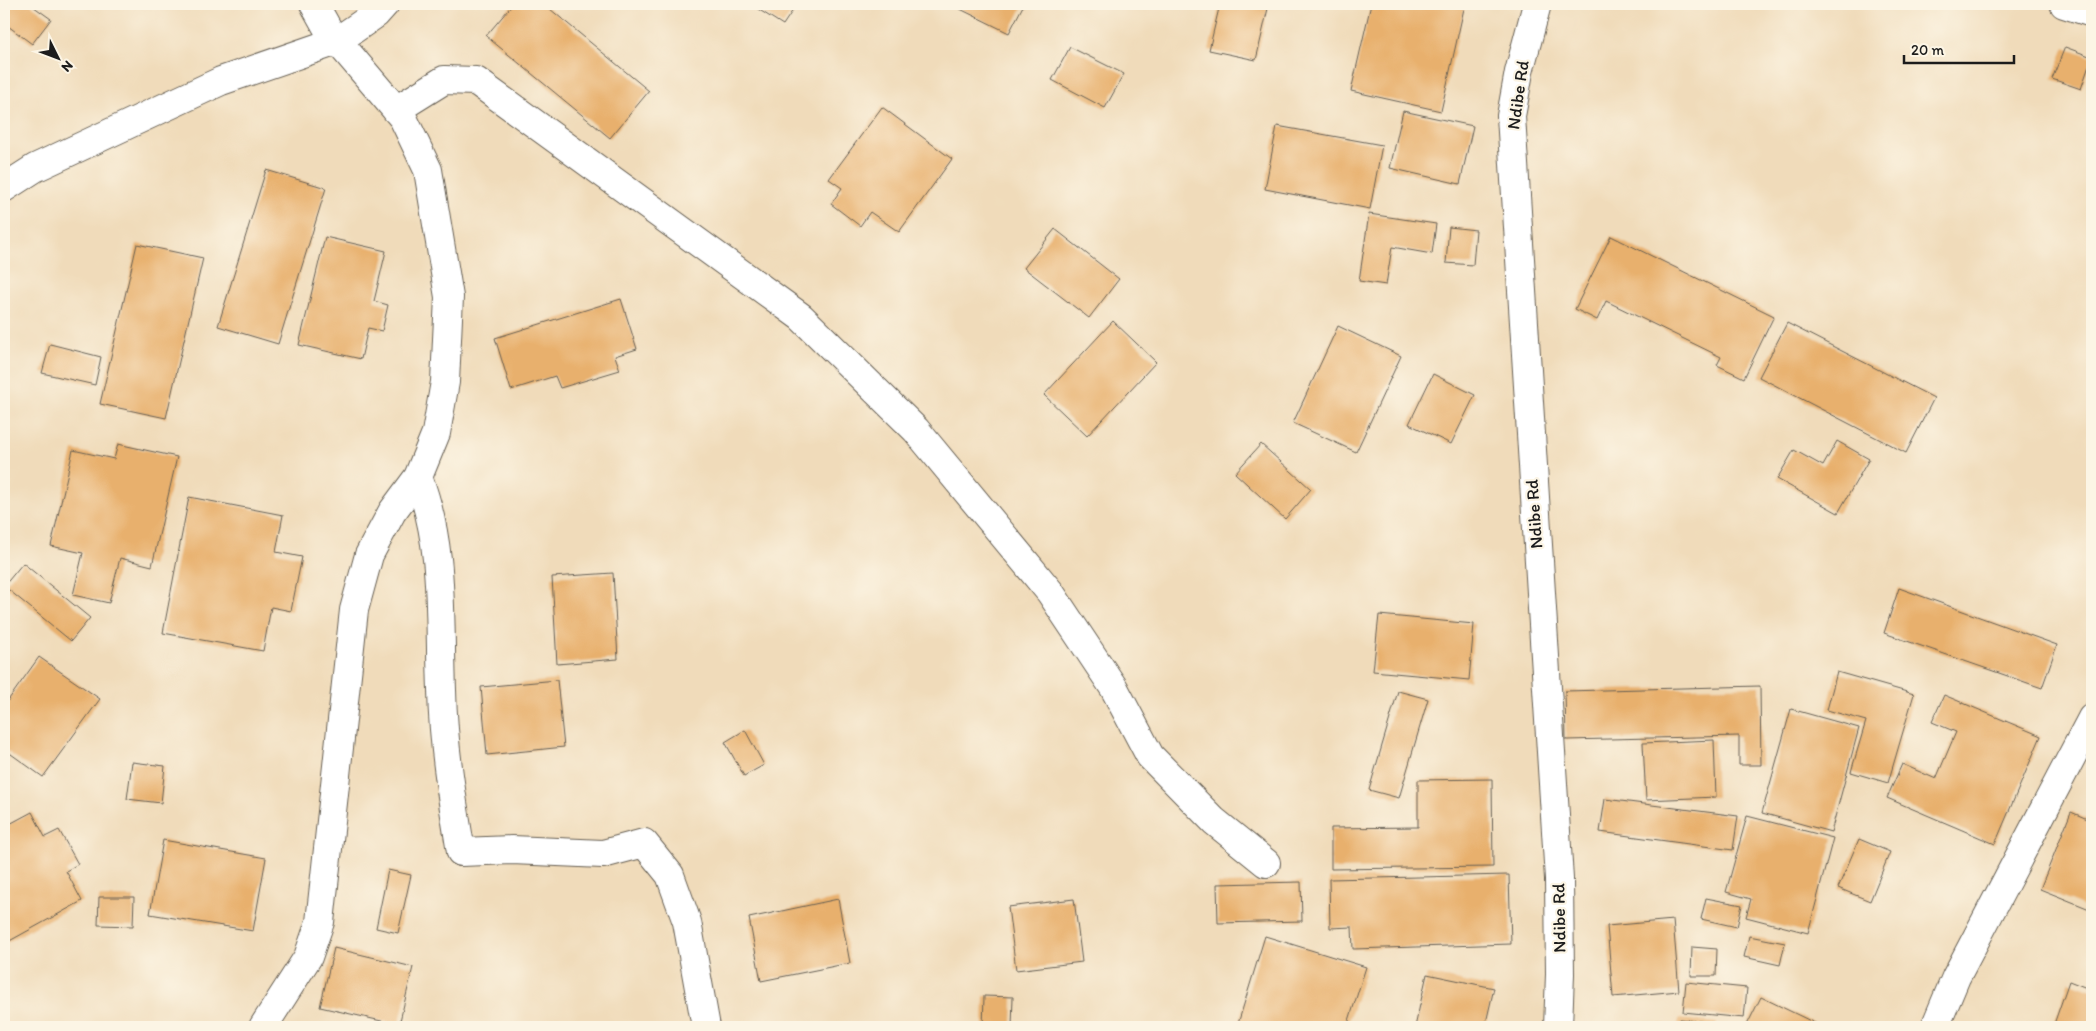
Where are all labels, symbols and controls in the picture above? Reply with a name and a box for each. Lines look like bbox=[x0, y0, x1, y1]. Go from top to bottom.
north arrow bbox=[32, 32, 82, 82]
scale bar bbox=[1904, 32, 2014, 64]
text: 20 m bbox=[1911, 41, 1945, 59]
text: N bbox=[58, 57, 77, 76]
street label: Ndibe Rd bbox=[1502, 59, 1534, 131]
street label: Ndibe Rd bbox=[1521, 478, 1547, 549]
street label: Ndibe Rd bbox=[1547, 883, 1571, 953]

